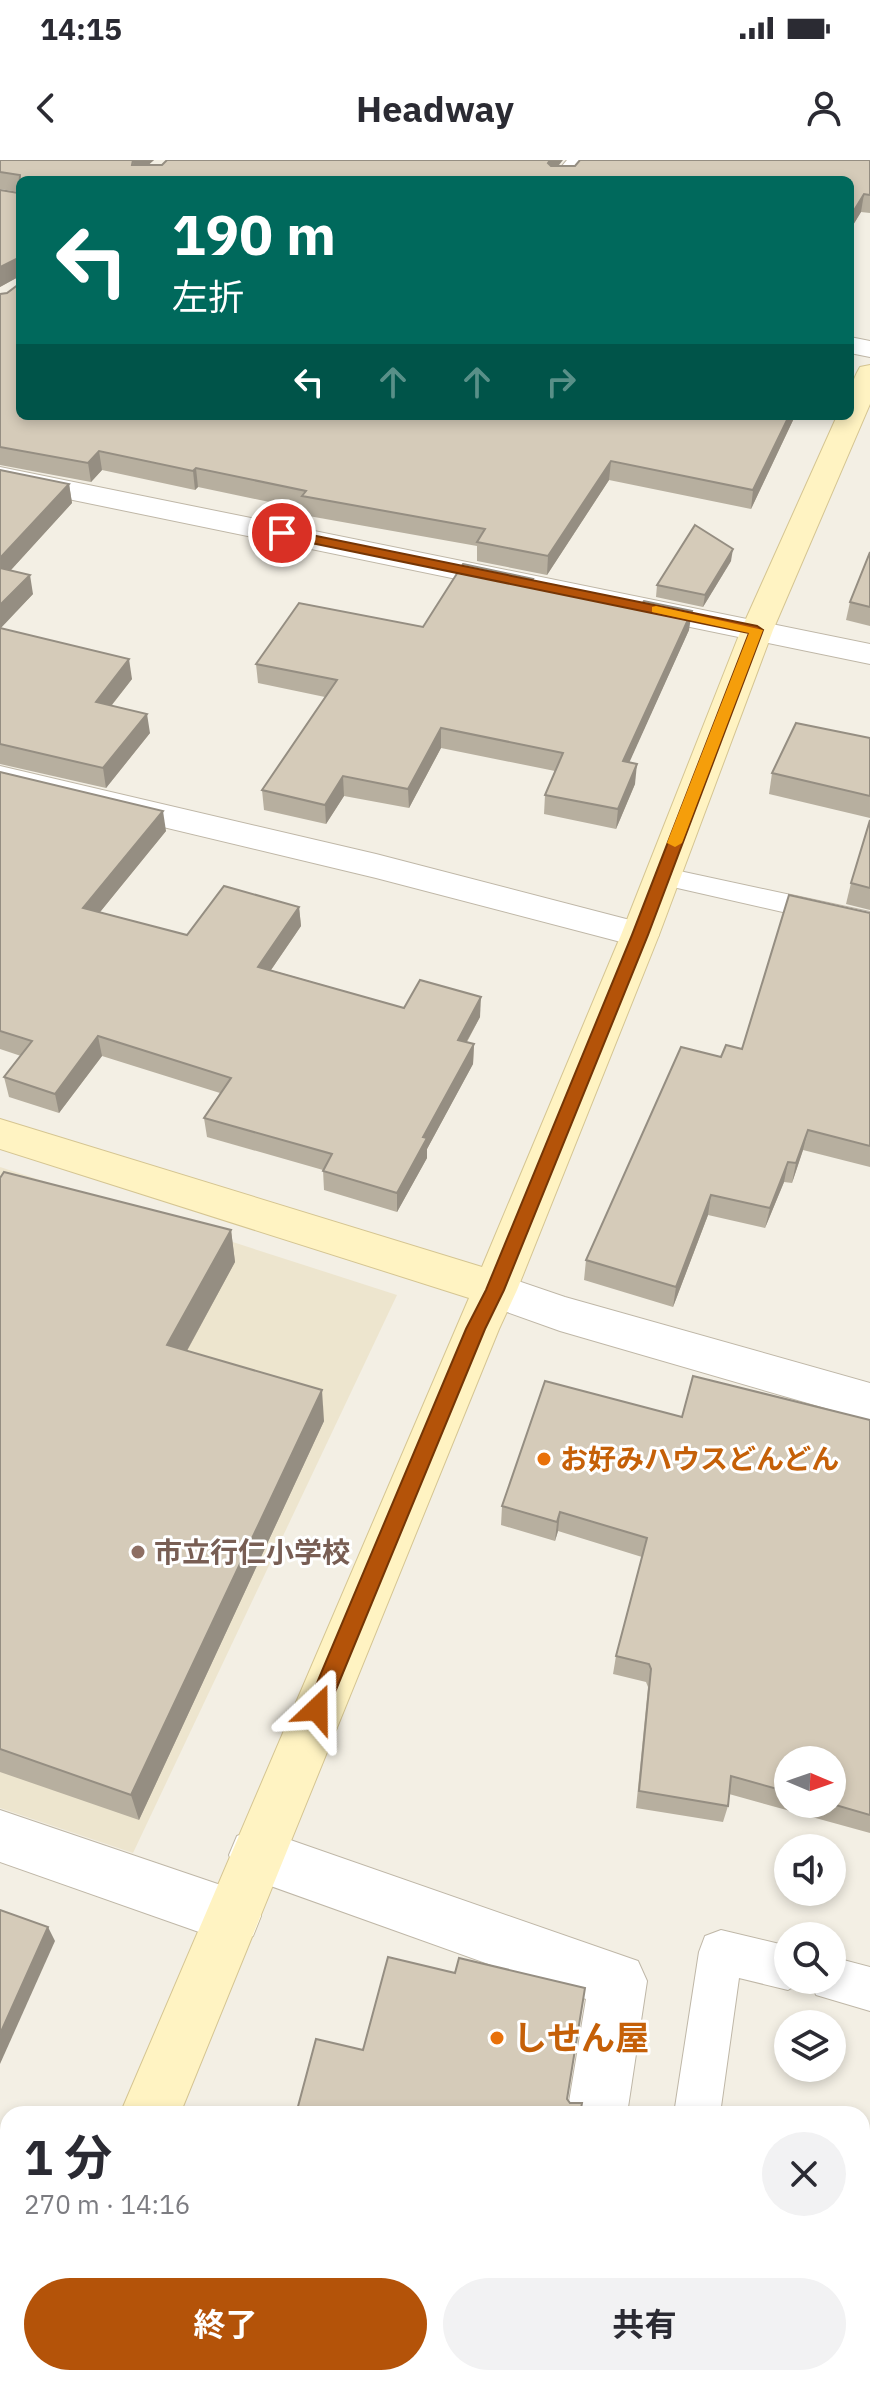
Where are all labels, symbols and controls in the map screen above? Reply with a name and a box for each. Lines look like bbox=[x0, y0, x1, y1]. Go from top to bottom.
text: 14:15 bbox=[40, 9, 122, 48]
text: Headway bbox=[356, 85, 514, 132]
icon: back bbox=[24, 86, 68, 130]
icon: person bbox=[802, 86, 846, 130]
text: 190 m bbox=[172, 198, 336, 270]
icon: left bbox=[40, 208, 144, 312]
text: 左折 bbox=[172, 273, 244, 320]
icon: left bbox=[287, 360, 331, 404]
icon: ahead bbox=[371, 360, 415, 404]
icon: ahead bbox=[455, 360, 499, 404]
icon: right bbox=[539, 360, 583, 404]
pin bbox=[248, 499, 316, 567]
icon: arrive bbox=[260, 511, 304, 555]
place label: お好みハウスどんどん bbox=[560, 1440, 839, 1477]
marker: お好みハウスどんどん bbox=[535, 1450, 553, 1468]
place label: 市立行仁小学校 bbox=[154, 1533, 350, 1570]
marker: 市立行仁小学校 bbox=[129, 1543, 147, 1561]
position arrow bbox=[275, 1667, 359, 1751]
north arrow bbox=[774, 1746, 846, 1818]
map controls bbox=[774, 1746, 846, 2082]
button: sound bbox=[774, 1834, 846, 1906]
button: search bbox=[774, 1922, 846, 1994]
button: layers bbox=[774, 2010, 846, 2082]
place label: しせん屋 bbox=[513, 2015, 649, 2059]
marker: しせん屋 bbox=[488, 2029, 506, 2047]
text: 1 分 bbox=[24, 2126, 112, 2188]
button: close bbox=[762, 2132, 846, 2216]
text: 270 m · 14:16 bbox=[24, 2187, 190, 2221]
button: 終了 bbox=[24, 2278, 427, 2370]
button: 共有 bbox=[443, 2278, 846, 2370]

